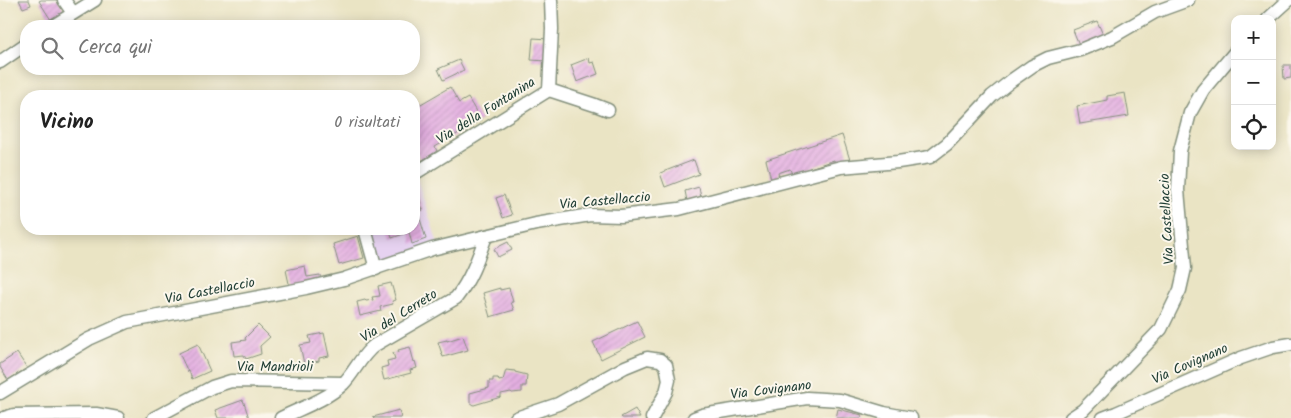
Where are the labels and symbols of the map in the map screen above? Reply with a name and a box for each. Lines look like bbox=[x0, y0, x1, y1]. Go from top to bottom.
street label: Via della Fontanina bbox=[432, 72, 540, 150]
street label: Via Castellaccio bbox=[1154, 173, 1180, 265]
street label: Via Castellaccio bbox=[559, 186, 651, 216]
street label: Via Castellaccio bbox=[163, 272, 257, 310]
street label: Via del Cerreto bbox=[356, 284, 442, 348]
street label: Via Covignano bbox=[1148, 337, 1232, 391]
street label: Via Mandrioli bbox=[237, 356, 314, 378]
street label: Via Covignano bbox=[729, 374, 813, 406]

